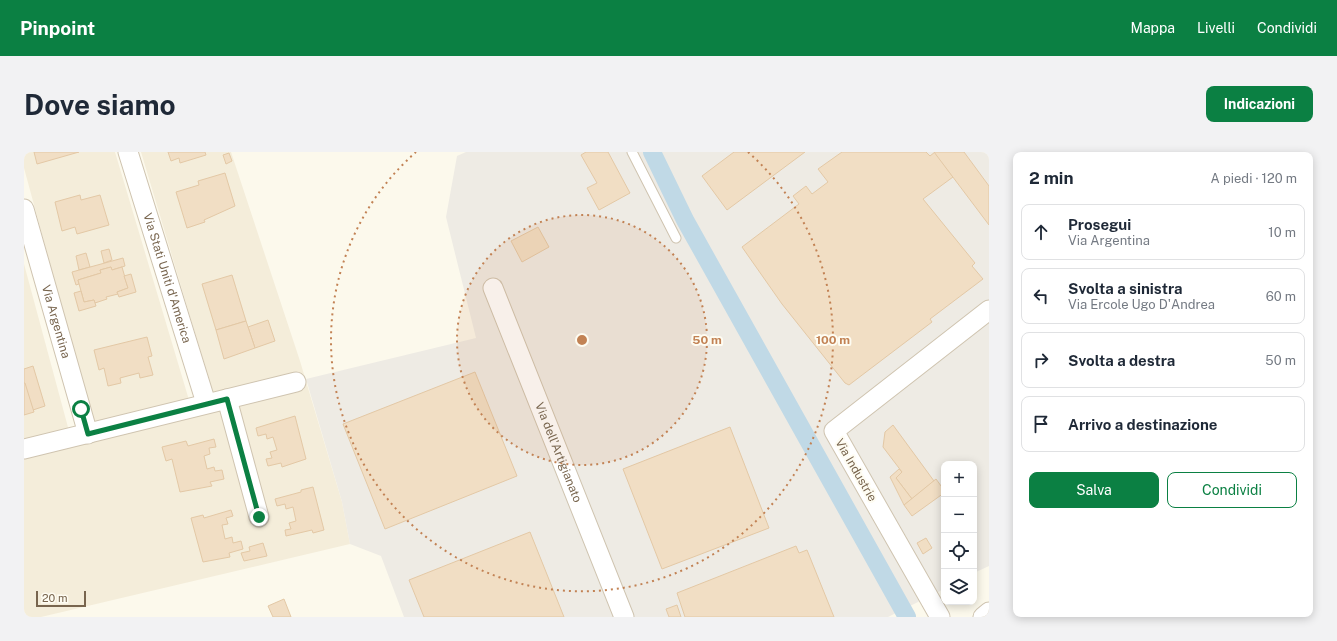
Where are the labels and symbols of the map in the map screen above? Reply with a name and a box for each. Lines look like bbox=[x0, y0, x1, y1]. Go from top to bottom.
street label: Via Stati Uniti d'America bbox=[140, 211, 194, 345]
street label: Via Argentina bbox=[39, 283, 73, 360]
centre of rings bbox=[575, 333, 589, 347]
text: 50 m bbox=[692, 333, 722, 347]
text: 100 m bbox=[816, 333, 850, 347]
route start bbox=[72, 400, 90, 418]
street label: Via dell'Artigianato bbox=[532, 400, 585, 505]
street label: Via Industrie bbox=[832, 436, 880, 504]
route end bbox=[250, 508, 268, 526]
scale bar bbox=[36, 589, 86, 608]

